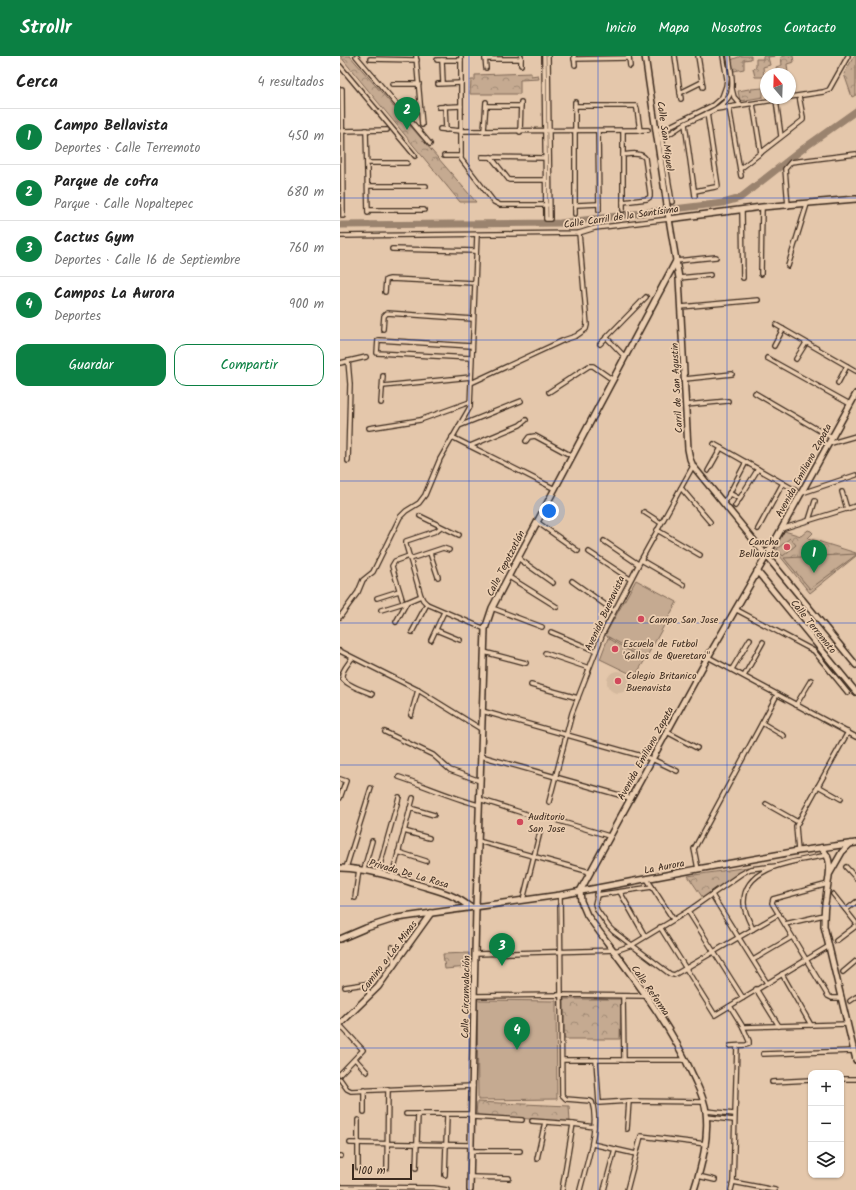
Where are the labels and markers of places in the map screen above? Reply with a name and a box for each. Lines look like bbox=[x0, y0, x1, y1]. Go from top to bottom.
pin: 2 bbox=[394, 97, 420, 130]
place label: Cancha Bellavista bbox=[739, 534, 779, 562]
pin: 1 bbox=[801, 540, 827, 573]
marker: Cancha Bellavista bbox=[782, 542, 792, 552]
place label: Campo San Jose bbox=[649, 612, 719, 628]
marker: Campo San Jose bbox=[636, 614, 646, 624]
place label: Escuela de Futbol 'Gallos de Queretaro" bbox=[623, 636, 710, 664]
marker: Escuela de Futbol 'Gallos de Queretaro" bbox=[610, 644, 620, 654]
place label: Colegio Britanico Buenavista bbox=[626, 668, 697, 696]
marker: Colegio Britanico Buenavista bbox=[613, 676, 623, 686]
place label: Auditorio San Jose bbox=[528, 809, 566, 837]
marker: Auditorio San Jose bbox=[515, 817, 525, 827]
pin: 3 bbox=[489, 933, 515, 966]
pin: 4 bbox=[504, 1017, 530, 1050]

